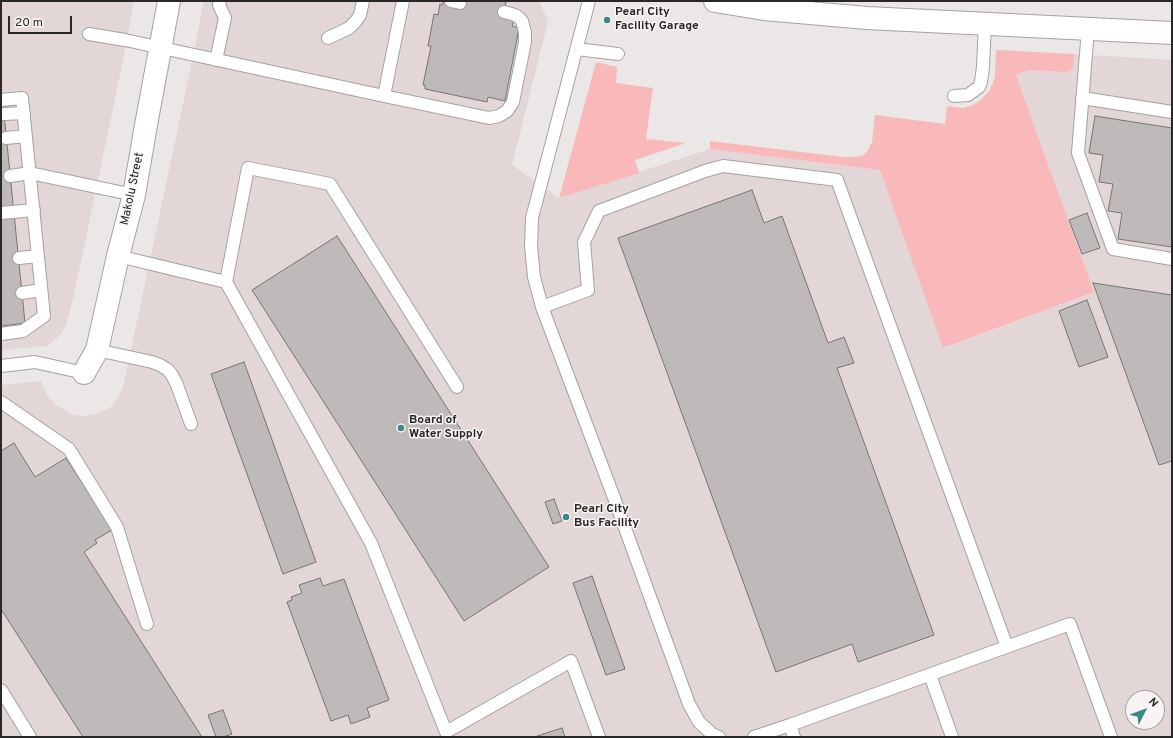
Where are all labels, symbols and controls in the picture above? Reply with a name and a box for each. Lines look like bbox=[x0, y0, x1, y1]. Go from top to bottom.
place label: Pearl City Facility Garage bbox=[615, 6, 699, 34]
scale bar bbox=[10, 8, 74, 34]
text: 20 m bbox=[15, 15, 43, 31]
marker: Pearl City Facility Garage bbox=[602, 15, 612, 25]
street label: Makolu Street bbox=[118, 151, 148, 227]
place label: Board of Water Supply bbox=[409, 414, 483, 442]
marker: Board of Water Supply bbox=[396, 423, 406, 433]
place label: Pearl City Bus Facility bbox=[574, 503, 639, 531]
marker: Pearl City Bus Facility bbox=[561, 512, 571, 522]
north arrow bbox=[1125, 690, 1165, 730]
text: N bbox=[1145, 695, 1161, 710]

